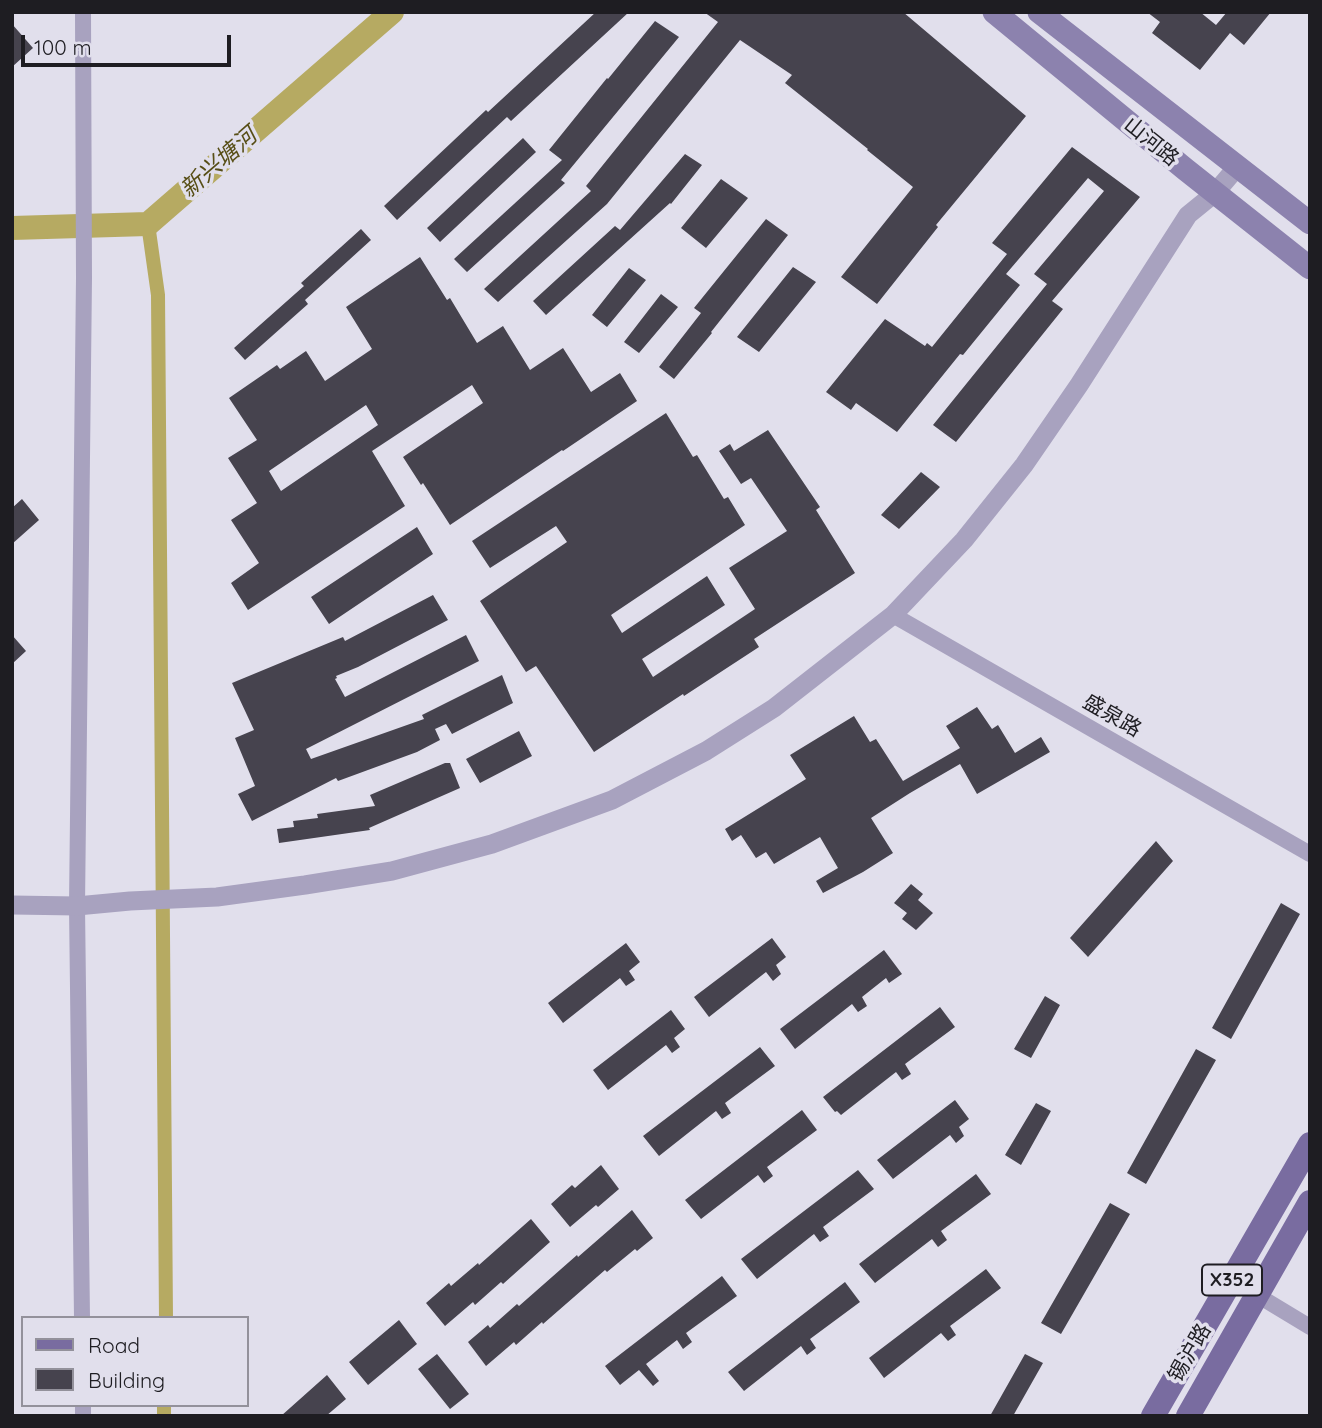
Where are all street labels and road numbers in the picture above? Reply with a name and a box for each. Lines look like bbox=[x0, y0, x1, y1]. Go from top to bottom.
street label: 山河路 bbox=[1119, 112, 1183, 172]
street label: 盛泉路 bbox=[1078, 689, 1146, 743]
road number: X352 bbox=[1202, 1264, 1262, 1296]
street label: 锡沪路 bbox=[1163, 1319, 1217, 1387]

